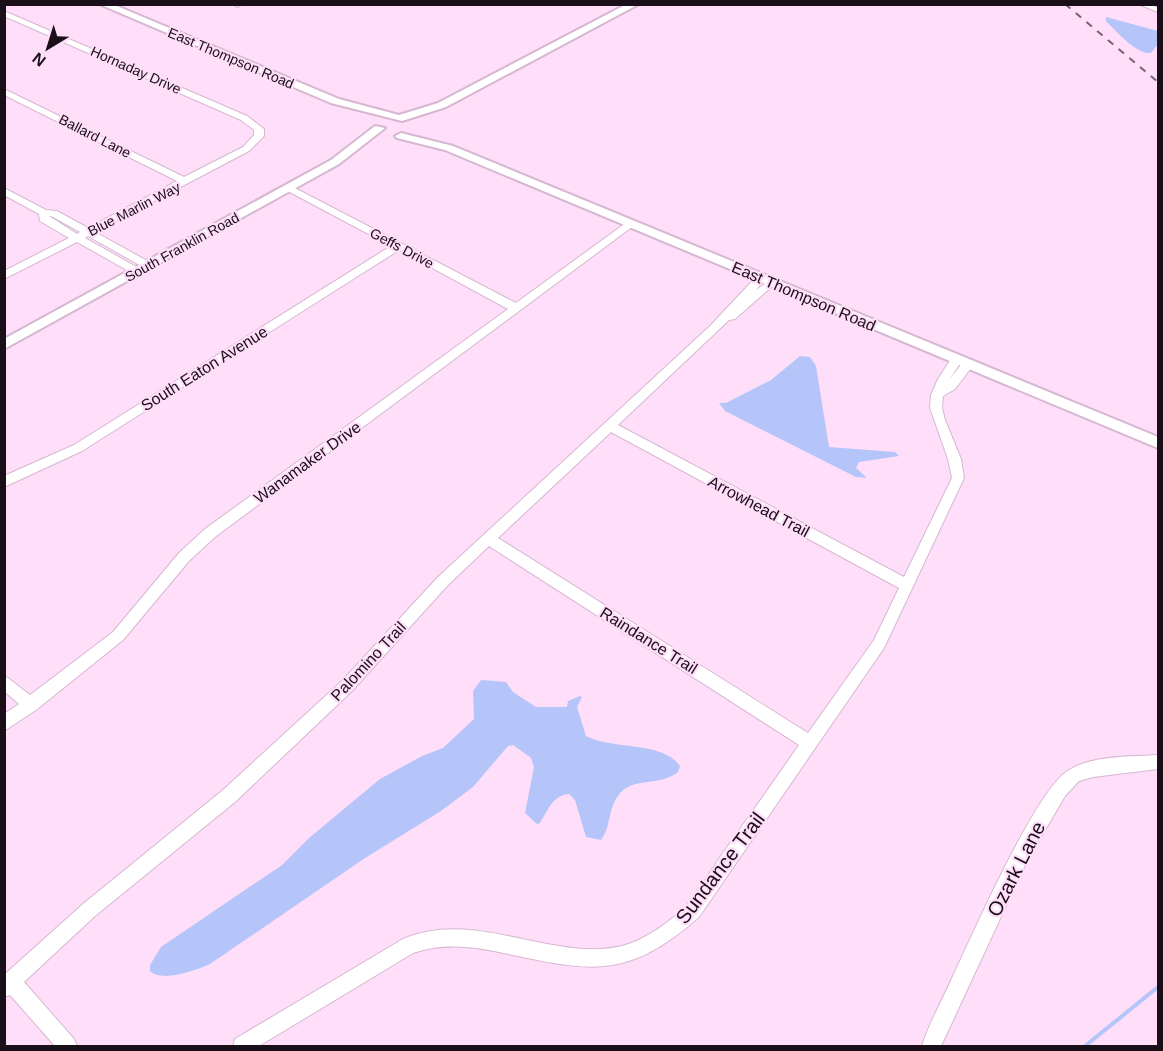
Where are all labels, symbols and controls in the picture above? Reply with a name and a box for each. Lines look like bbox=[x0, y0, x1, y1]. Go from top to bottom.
north arrow bbox=[18, 18, 78, 78]
street label: East Thompson Road bbox=[166, 24, 296, 92]
street label: Hornaday Drive bbox=[88, 43, 184, 97]
text: N bbox=[29, 49, 49, 70]
street label: Ballard Lane bbox=[56, 111, 134, 161]
street label: Blue Marlin Way bbox=[85, 179, 183, 239]
street label: South Franklin Road bbox=[122, 209, 242, 285]
street label: Geffs Drive bbox=[367, 225, 437, 272]
street label: East Thompson Road bbox=[729, 258, 878, 334]
street label: South Eaton Avenue bbox=[138, 323, 271, 414]
street label: Wanamaker Drive bbox=[251, 418, 364, 507]
street label: Arrowhead Trail bbox=[705, 473, 812, 540]
street label: Raindance Trail bbox=[597, 604, 700, 677]
street label: Palomino Trail bbox=[328, 618, 409, 704]
street label: Sundance Trail bbox=[671, 808, 769, 928]
street label: Ozark Lane bbox=[983, 818, 1049, 920]

